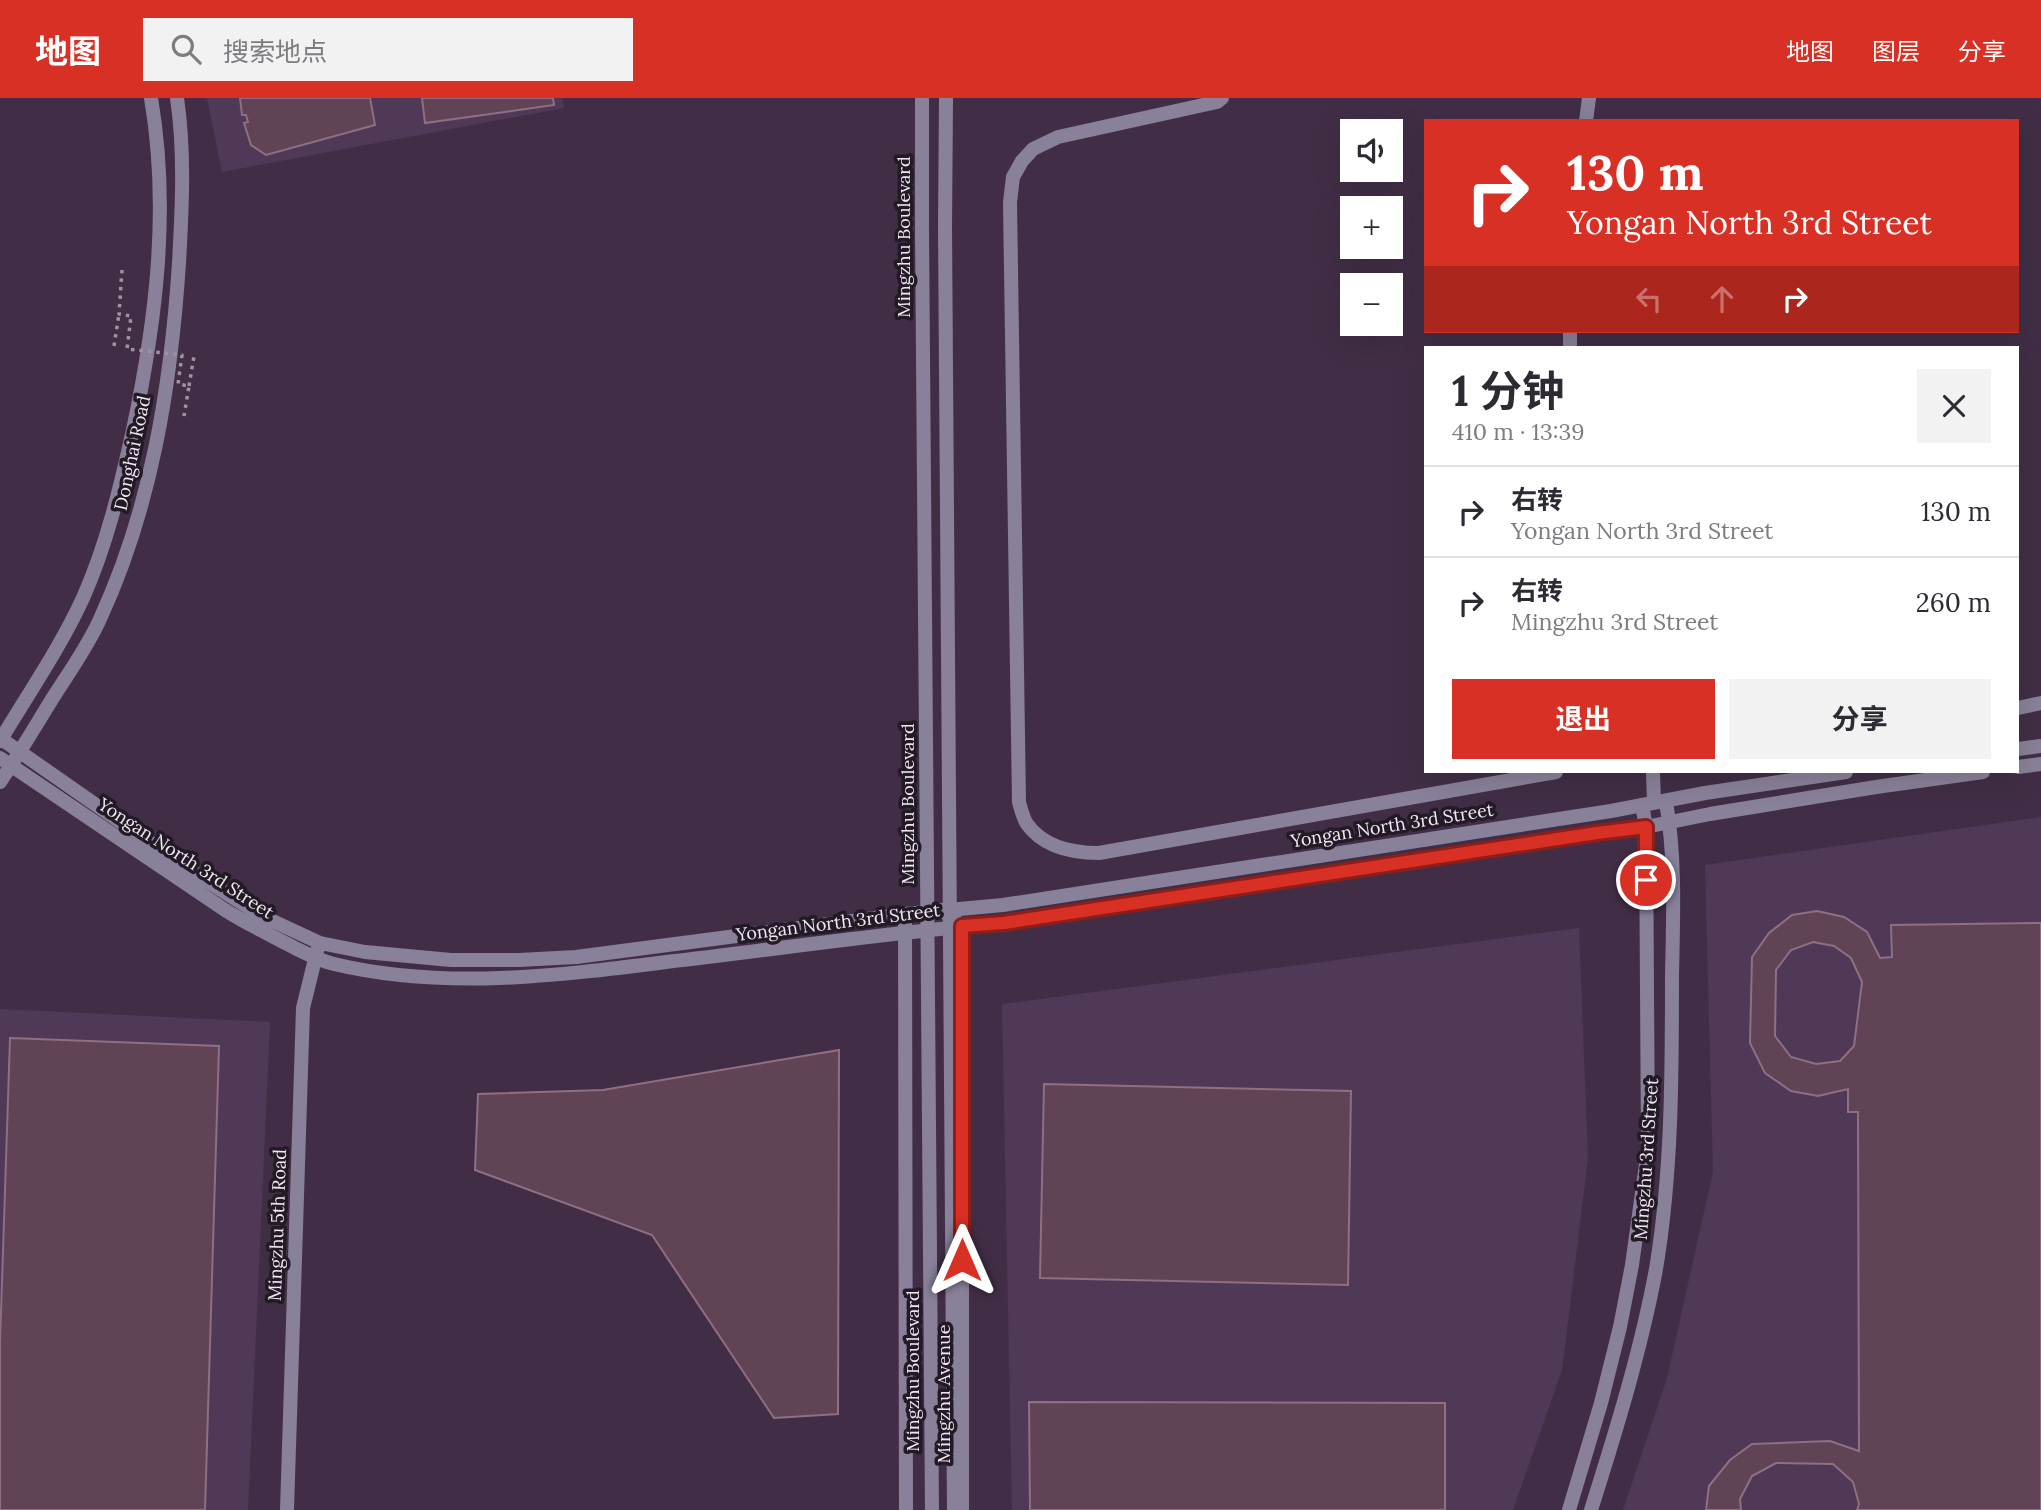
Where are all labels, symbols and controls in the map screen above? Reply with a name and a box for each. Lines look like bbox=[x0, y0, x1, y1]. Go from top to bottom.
search box bbox=[143, 18, 633, 81]
text: 地图 bbox=[35, 30, 101, 72]
icon: search bbox=[167, 30, 205, 68]
text: 搜索地点 bbox=[223, 35, 327, 68]
text: 地图 bbox=[1786, 36, 1834, 67]
text: 图层 bbox=[1872, 36, 1920, 67]
text: 分享 bbox=[1958, 36, 2006, 67]
map controls bbox=[1340, 119, 1403, 336]
button: sound bbox=[1340, 119, 1403, 182]
text: 130 m bbox=[1567, 141, 1703, 203]
icon: right bbox=[1452, 147, 1543, 238]
street label: Mingzhu Boulevard bbox=[892, 156, 915, 318]
button: + bbox=[1340, 196, 1403, 259]
text: Yongan North 3rd Street bbox=[1567, 202, 1932, 243]
button: − bbox=[1340, 273, 1403, 336]
icon: left bbox=[1630, 280, 1668, 318]
icon: ahead bbox=[1703, 280, 1741, 318]
icon: right bbox=[1776, 280, 1814, 318]
text: 1 分钟 bbox=[1452, 364, 1564, 418]
button: close bbox=[1917, 369, 1991, 443]
street label: Donghai Road bbox=[109, 393, 155, 513]
text: 410 m · 13:39 bbox=[1452, 417, 1585, 446]
text: 右转 bbox=[1511, 483, 1563, 516]
icon: right bbox=[1452, 493, 1490, 531]
text: 130 m bbox=[1921, 495, 1991, 528]
text: Yongan North 3rd Street bbox=[1511, 516, 1773, 545]
text: 右转 bbox=[1511, 574, 1563, 607]
icon: right bbox=[1452, 584, 1490, 622]
text: 260 m bbox=[1916, 586, 1991, 619]
text: Mingzhu 3rd Street bbox=[1511, 607, 1718, 636]
button: 退出 bbox=[1452, 679, 1715, 759]
button: 分享 bbox=[1729, 679, 1991, 759]
street label: Mingzhu Boulevard bbox=[896, 723, 919, 885]
street label: Yongan North 3rd Street bbox=[93, 792, 278, 924]
street label: Yongan North 3rd Street bbox=[1288, 798, 1495, 853]
pin bbox=[1616, 850, 1676, 910]
icon: arrive bbox=[1627, 861, 1665, 899]
street label: Yongan North 3rd Street bbox=[734, 898, 941, 946]
street label: Mingzhu 3rd Street bbox=[1629, 1077, 1663, 1241]
street label: Mingzhu 5th Road bbox=[263, 1148, 291, 1301]
position arrow bbox=[925, 1223, 999, 1297]
street label: Mingzhu Boulevard bbox=[901, 1290, 924, 1452]
street label: Mingzhu Avenue bbox=[932, 1324, 955, 1464]

